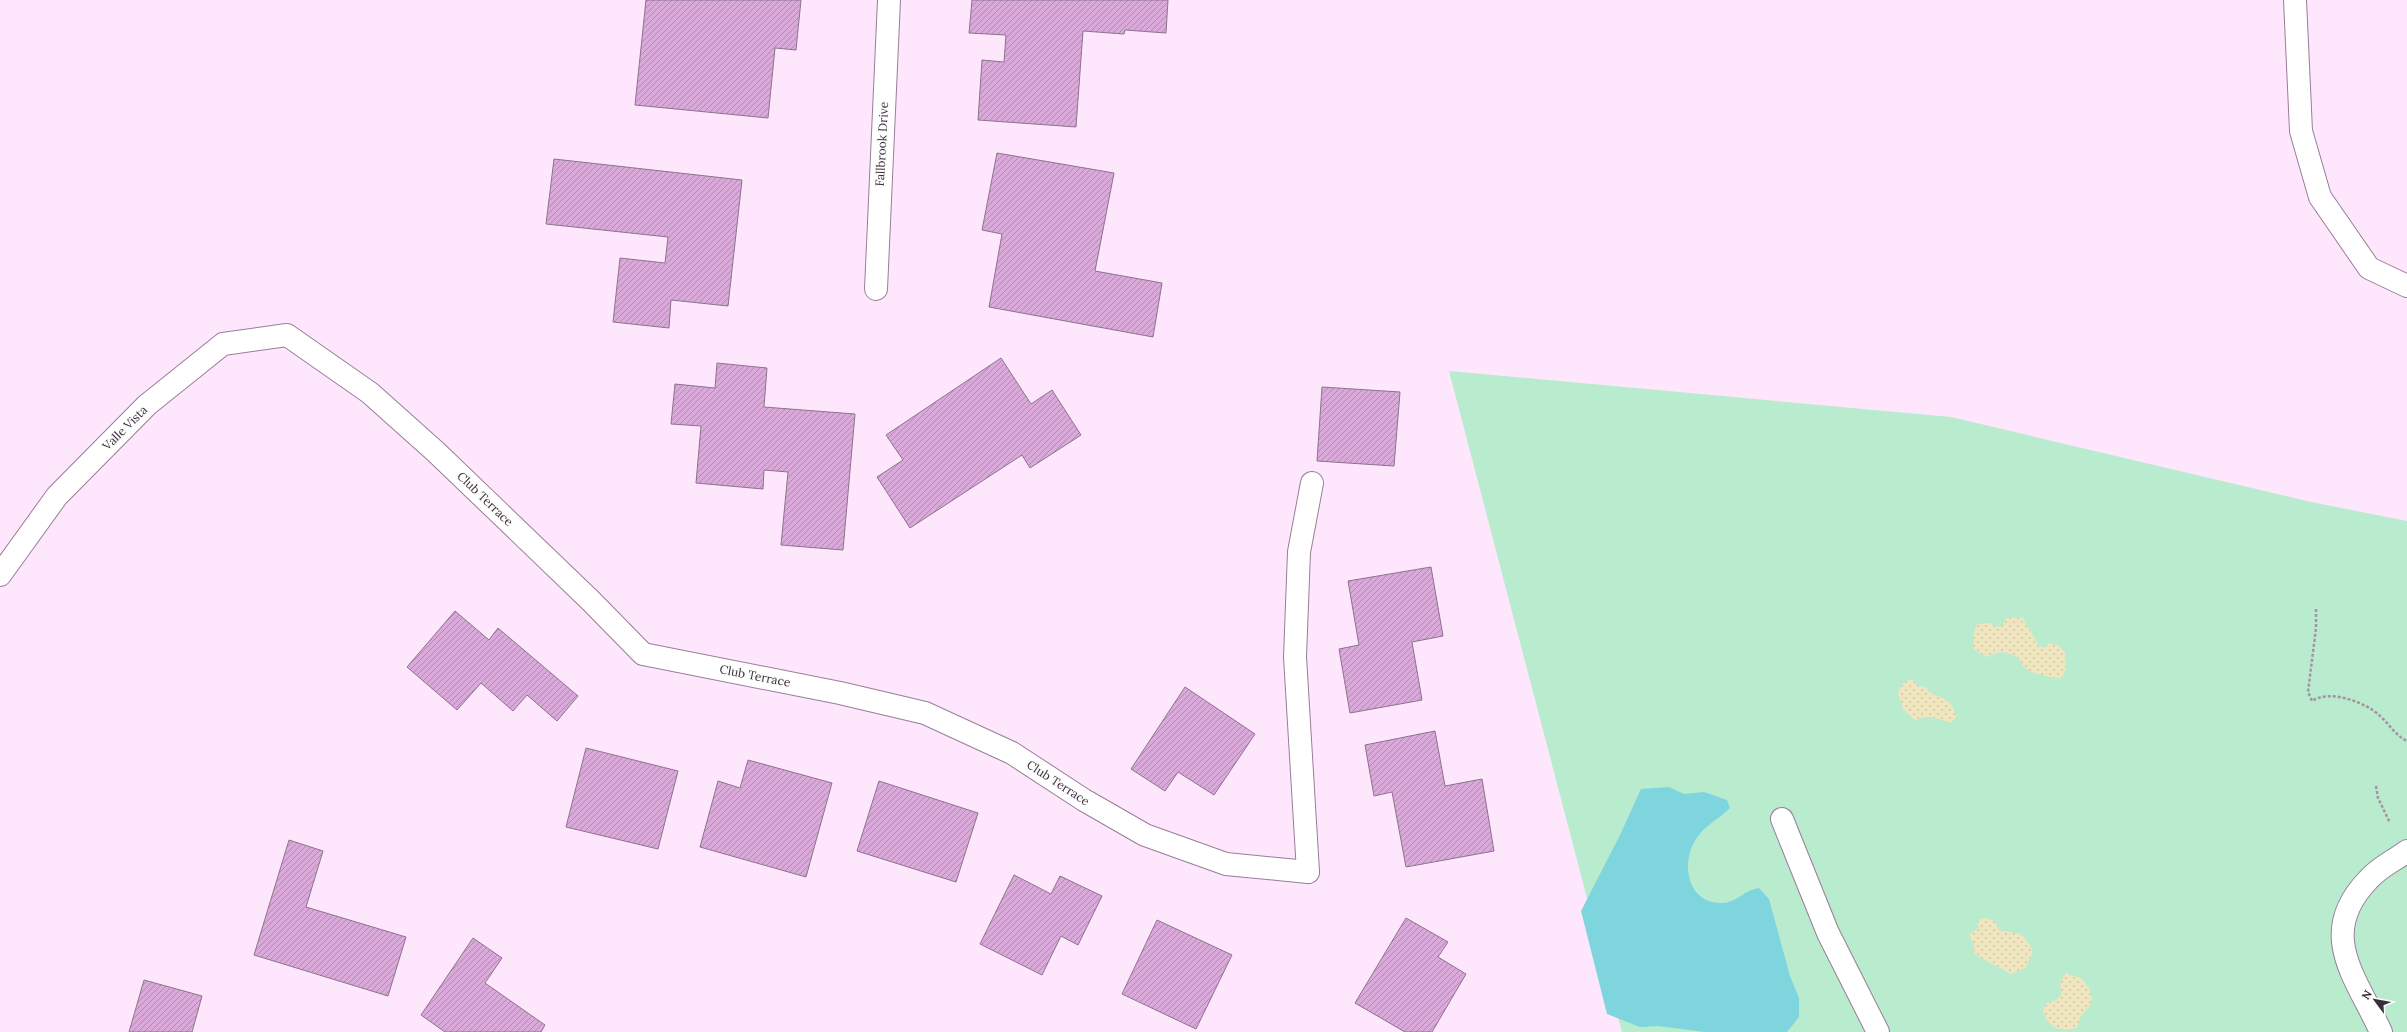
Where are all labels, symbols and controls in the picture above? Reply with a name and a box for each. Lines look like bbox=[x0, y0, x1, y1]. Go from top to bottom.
street label: Fallbrook Drive bbox=[872, 101, 891, 187]
street label: Valle Vista bbox=[98, 402, 150, 454]
street label: Club Terrace bbox=[454, 468, 517, 529]
street label: Club Terrace bbox=[718, 661, 792, 690]
street label: Club Terrace bbox=[1024, 757, 1093, 809]
north arrow bbox=[2355, 980, 2395, 1020]
text: N bbox=[2358, 987, 2375, 1002]

